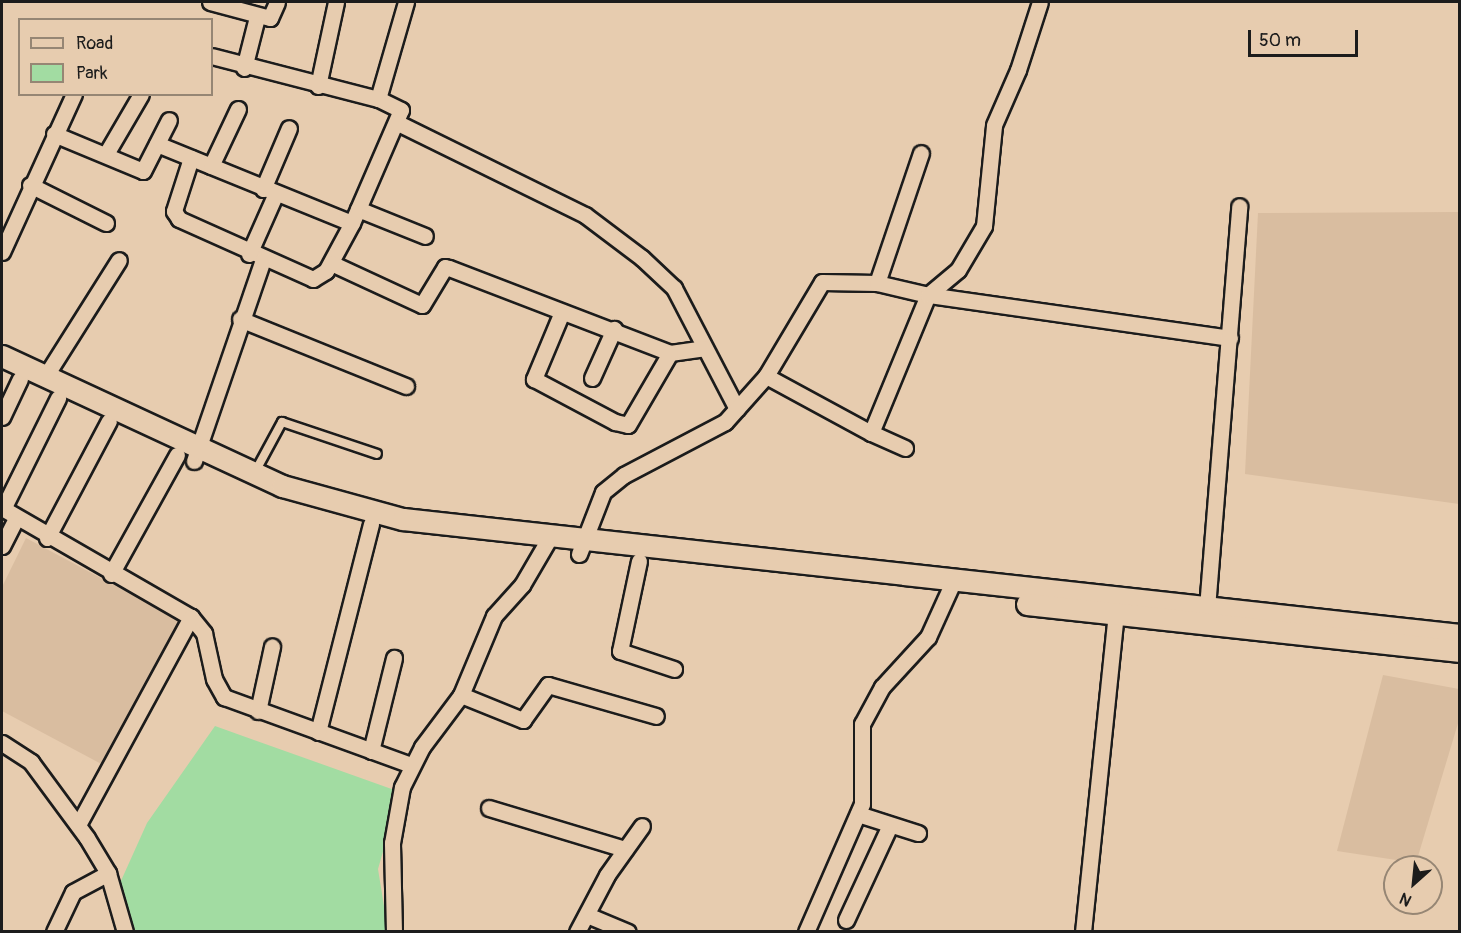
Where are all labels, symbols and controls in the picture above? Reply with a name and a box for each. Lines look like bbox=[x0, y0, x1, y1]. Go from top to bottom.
legend bbox=[18, 18, 213, 96]
scale bar bbox=[1251, 18, 1360, 56]
text: 50 m bbox=[1259, 29, 1301, 52]
text: Road bbox=[76, 32, 113, 55]
text: Park bbox=[76, 62, 108, 85]
north arrow bbox=[1383, 855, 1443, 915]
text: N bbox=[1396, 888, 1415, 911]

